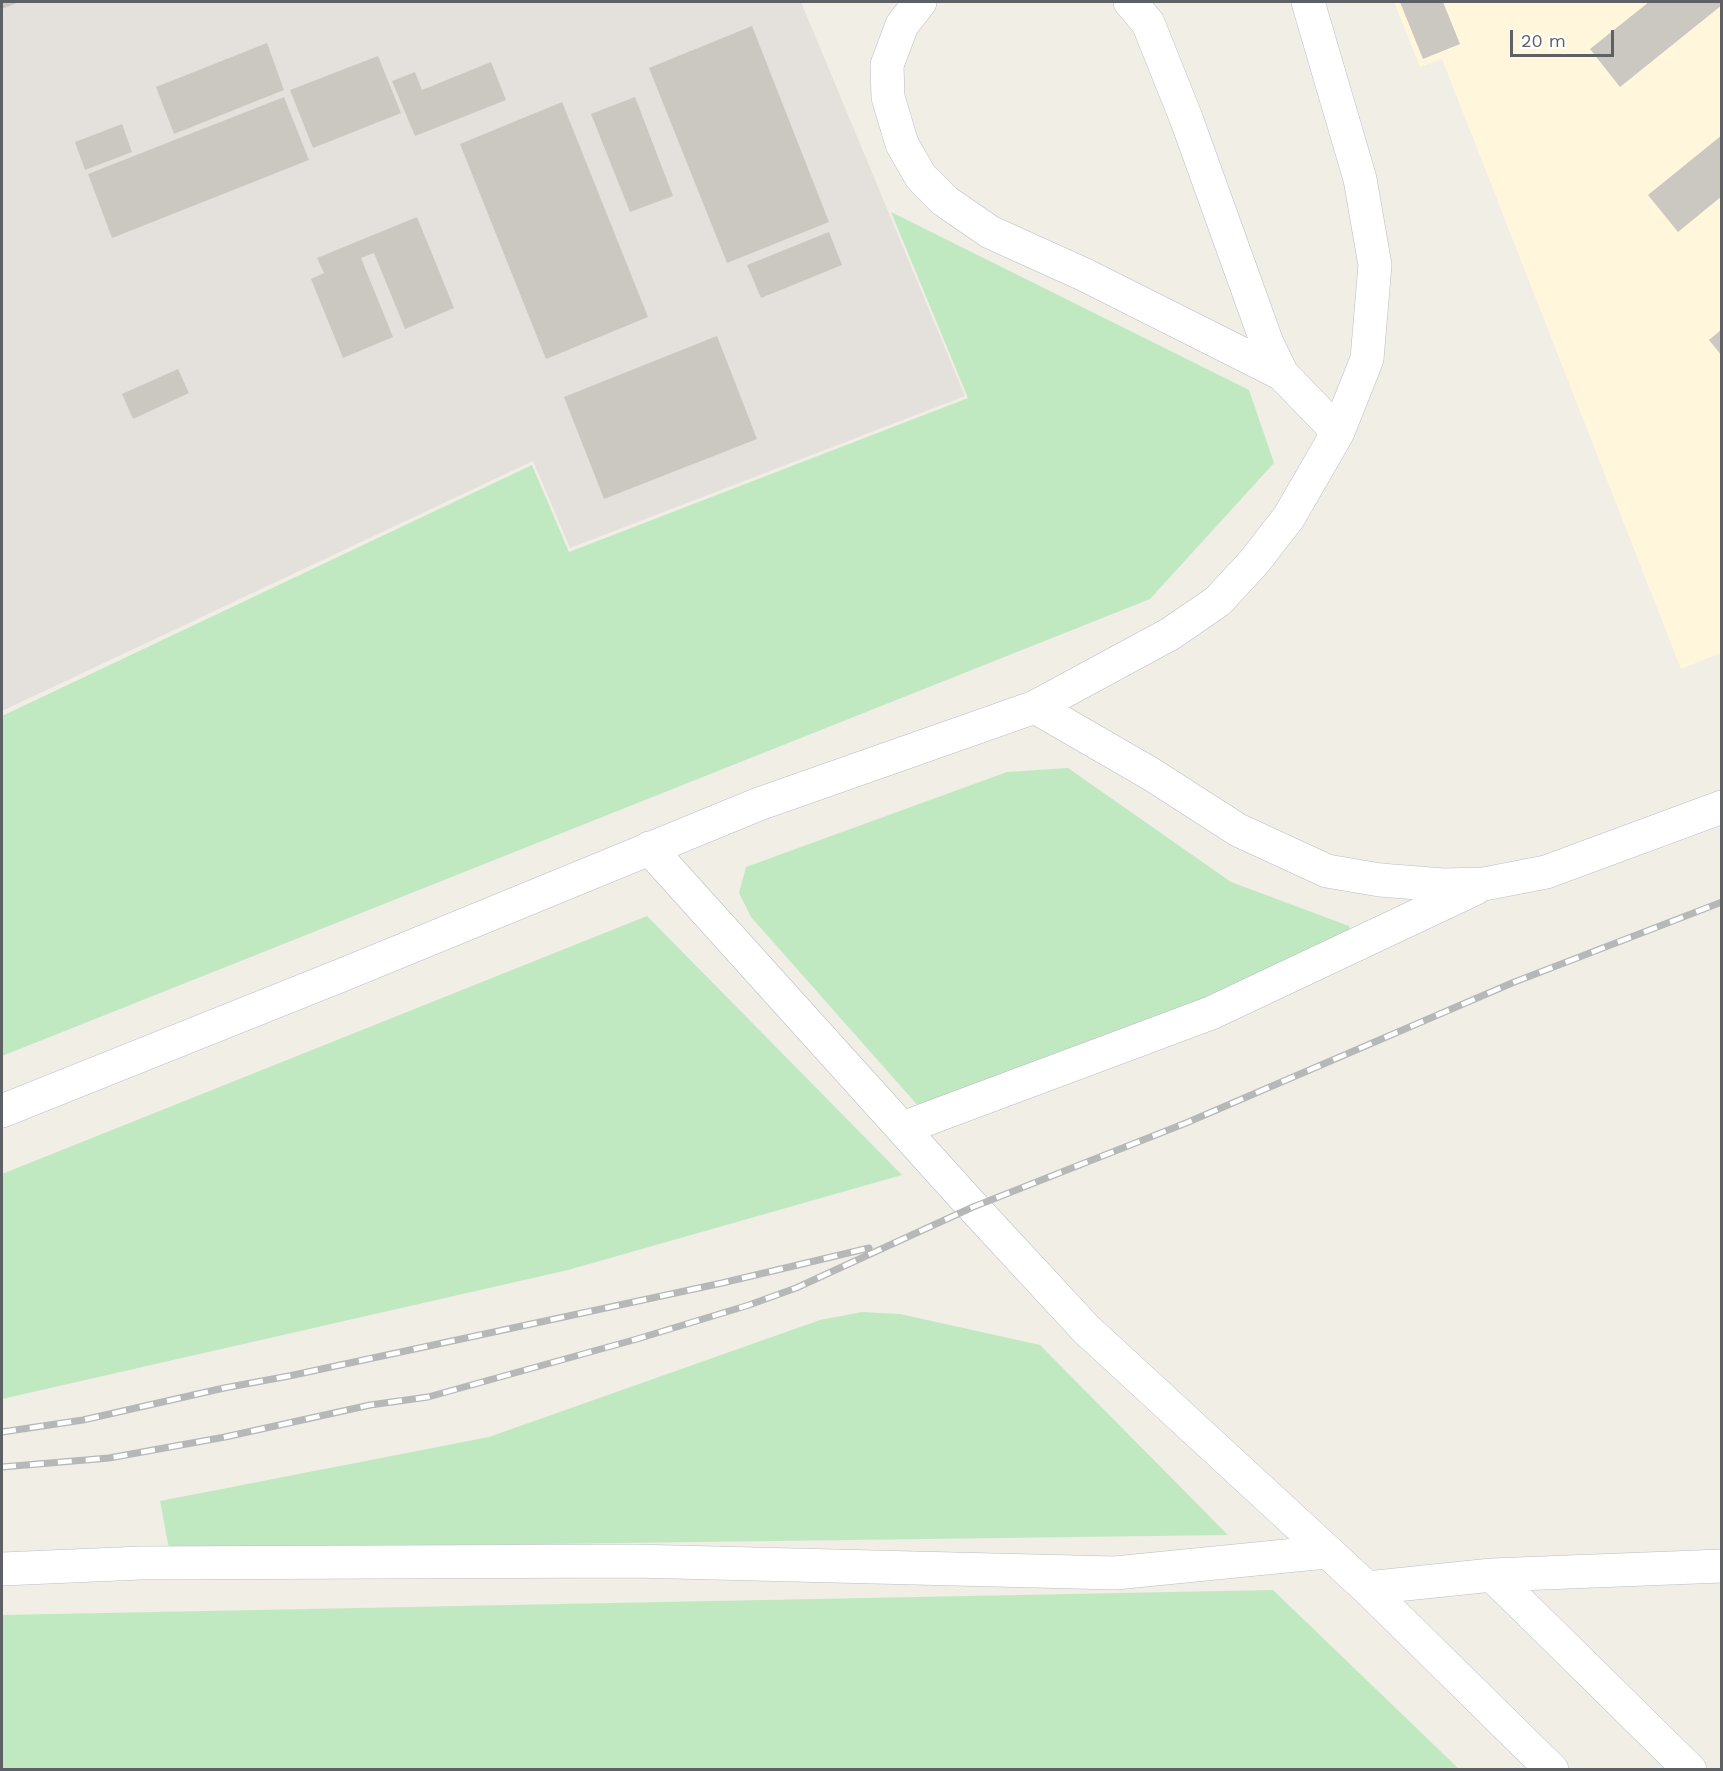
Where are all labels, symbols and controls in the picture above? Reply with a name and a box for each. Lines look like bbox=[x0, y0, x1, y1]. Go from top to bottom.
scale bar bbox=[1513, 18, 1616, 56]
text: 20 m bbox=[1521, 30, 1566, 51]

